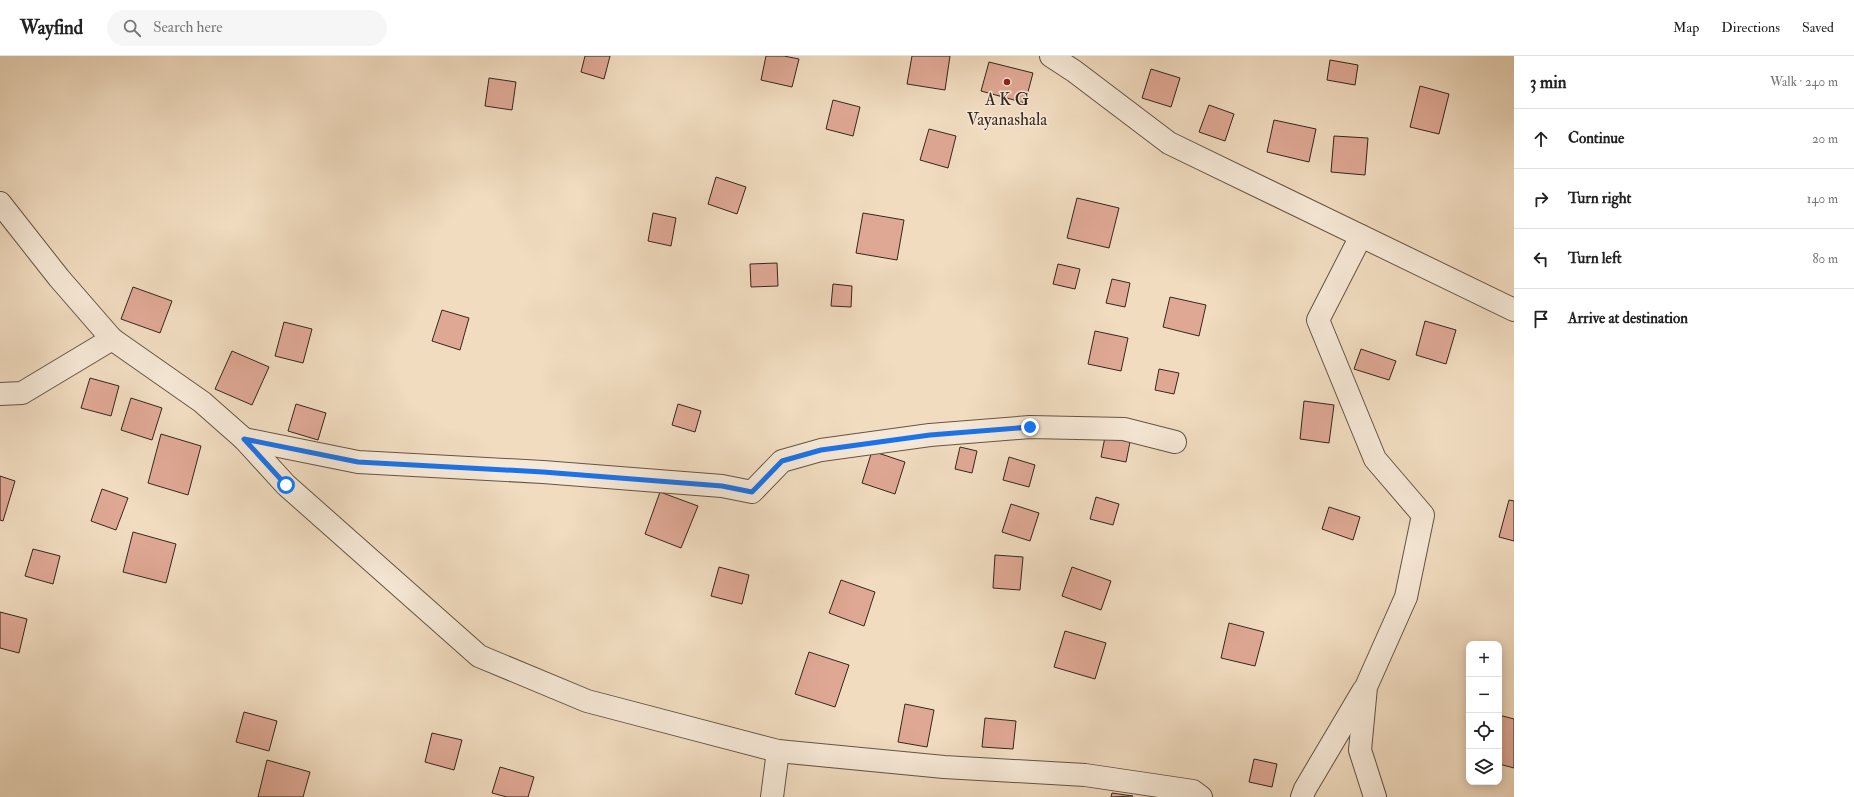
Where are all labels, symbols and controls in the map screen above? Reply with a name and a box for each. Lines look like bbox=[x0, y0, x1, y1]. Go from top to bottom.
search box bbox=[107, 10, 387, 46]
text: Wayfind bbox=[20, 16, 83, 40]
icon: search bbox=[121, 17, 143, 39]
text: Search here bbox=[153, 18, 223, 37]
text: Map bbox=[1673, 19, 1699, 36]
text: Directions bbox=[1721, 19, 1780, 36]
text: Saved bbox=[1802, 19, 1834, 36]
text: 3 min bbox=[1530, 72, 1567, 93]
text: Walk · 240 m bbox=[1770, 74, 1838, 90]
marker: A K G Vayanashala bbox=[1002, 77, 1012, 87]
place label: A K G Vayanashala bbox=[967, 89, 1048, 131]
icon: ahead bbox=[1530, 128, 1552, 150]
text: Continue bbox=[1568, 129, 1624, 148]
text: 20 m bbox=[1812, 131, 1838, 147]
icon: right bbox=[1530, 188, 1552, 210]
text: Turn right bbox=[1568, 189, 1631, 208]
text: 140 m bbox=[1807, 191, 1838, 207]
icon: left bbox=[1530, 248, 1552, 270]
text: Turn left bbox=[1568, 249, 1622, 268]
text: 80 m bbox=[1812, 251, 1838, 267]
icon: arrive bbox=[1530, 308, 1552, 330]
text: Arrive at destination bbox=[1568, 309, 1688, 328]
route end bbox=[1021, 418, 1039, 436]
route start bbox=[277, 476, 295, 494]
map controls bbox=[1466, 641, 1502, 785]
button: + bbox=[1466, 641, 1502, 677]
button: − bbox=[1466, 677, 1502, 713]
button: locate bbox=[1466, 713, 1502, 749]
button: layers bbox=[1466, 749, 1502, 785]

